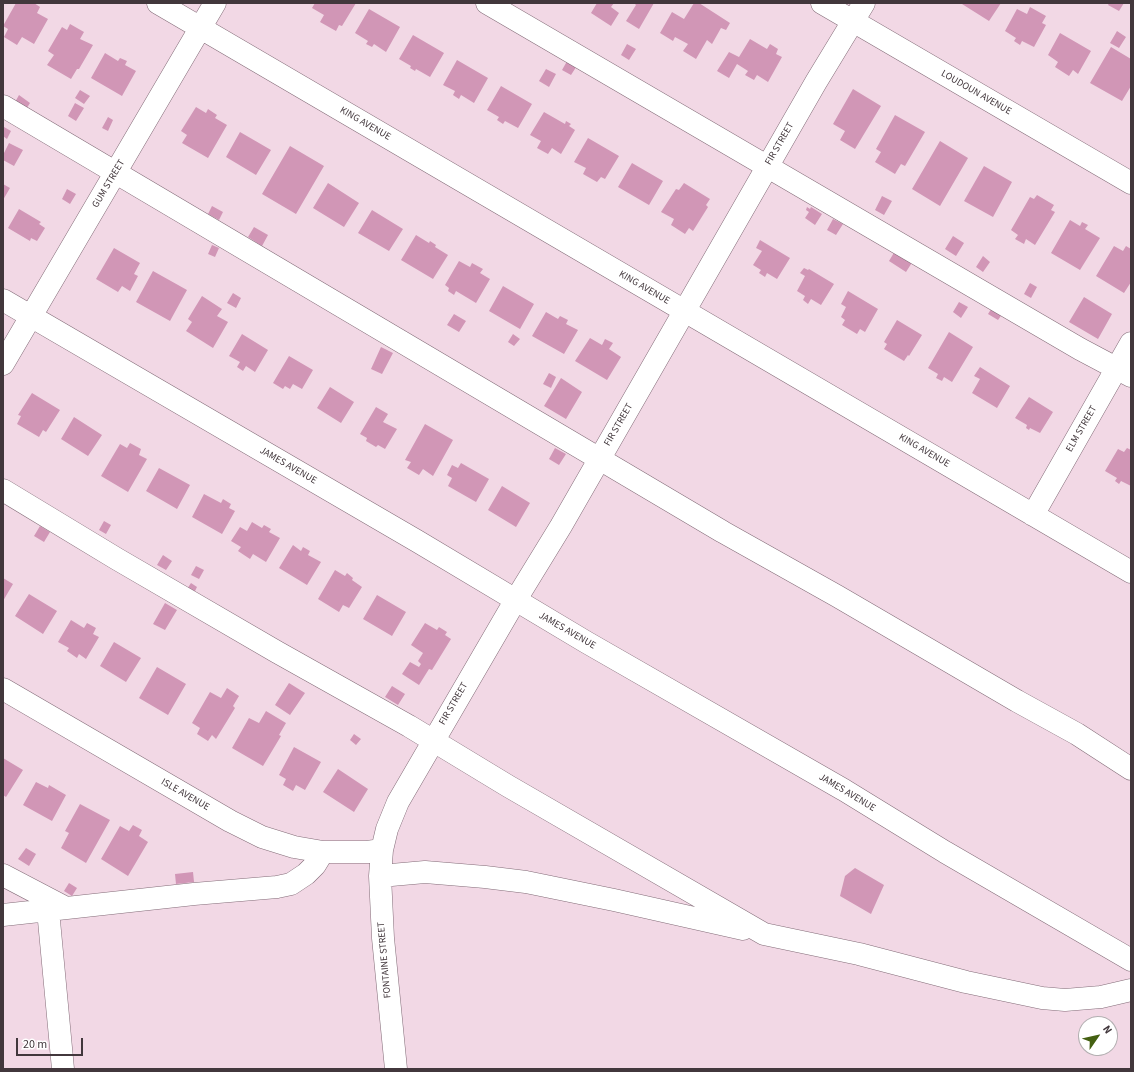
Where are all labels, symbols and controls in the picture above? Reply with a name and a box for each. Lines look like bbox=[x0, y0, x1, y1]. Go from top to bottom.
street label: LOUDOUN AVENUE bbox=[939, 68, 1013, 118]
street label: KING AVENUE bbox=[337, 105, 393, 143]
street label: FIR STREET bbox=[763, 120, 797, 168]
street label: GUM STREET bbox=[90, 158, 128, 210]
street label: KING AVENUE bbox=[616, 269, 672, 307]
street label: FIR STREET bbox=[602, 401, 636, 449]
street label: ELM STREET bbox=[1064, 404, 1100, 454]
street label: KING AVENUE bbox=[896, 432, 952, 470]
street label: JAMES AVENUE bbox=[257, 445, 319, 487]
street label: JAMES AVENUE bbox=[536, 610, 598, 652]
street label: FIR STREET bbox=[437, 680, 471, 728]
street label: JAMES AVENUE bbox=[816, 771, 878, 815]
street label: ISLE AVENUE bbox=[159, 776, 211, 814]
street label: FONTAINE STREET bbox=[376, 921, 394, 999]
north arrow bbox=[1078, 1016, 1118, 1056]
text: N bbox=[1099, 1022, 1116, 1037]
scale bar bbox=[18, 1030, 85, 1056]
text: 20 m bbox=[23, 1036, 47, 1053]

